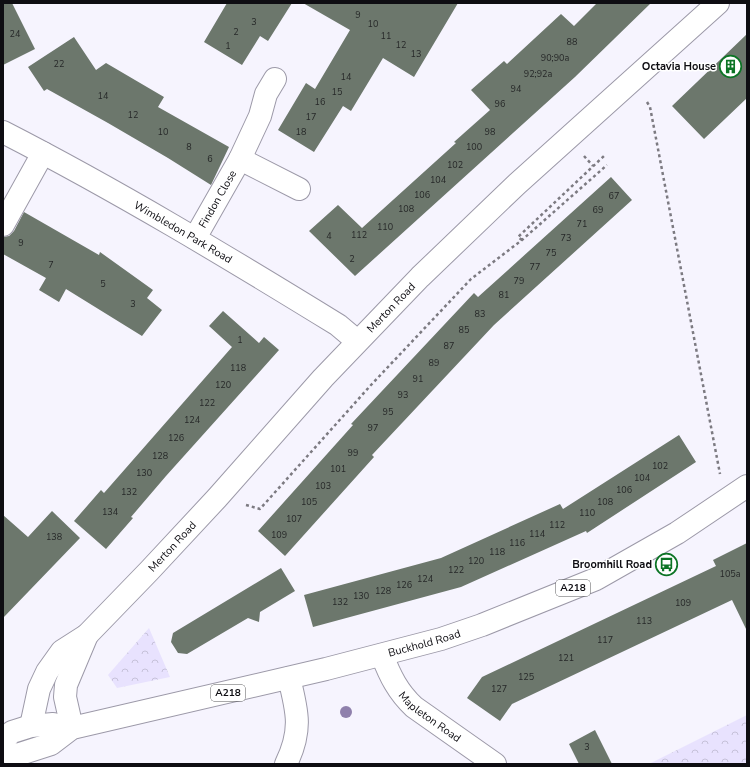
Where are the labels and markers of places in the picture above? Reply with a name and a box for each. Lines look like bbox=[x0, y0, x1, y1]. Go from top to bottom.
building icon: Octavia House bbox=[718, 53, 744, 79]
place label: Octavia House bbox=[642, 59, 716, 74]
bus stop icon: Broomhill Road bbox=[654, 551, 680, 577]
place label: Broomhill Road bbox=[572, 557, 652, 572]

